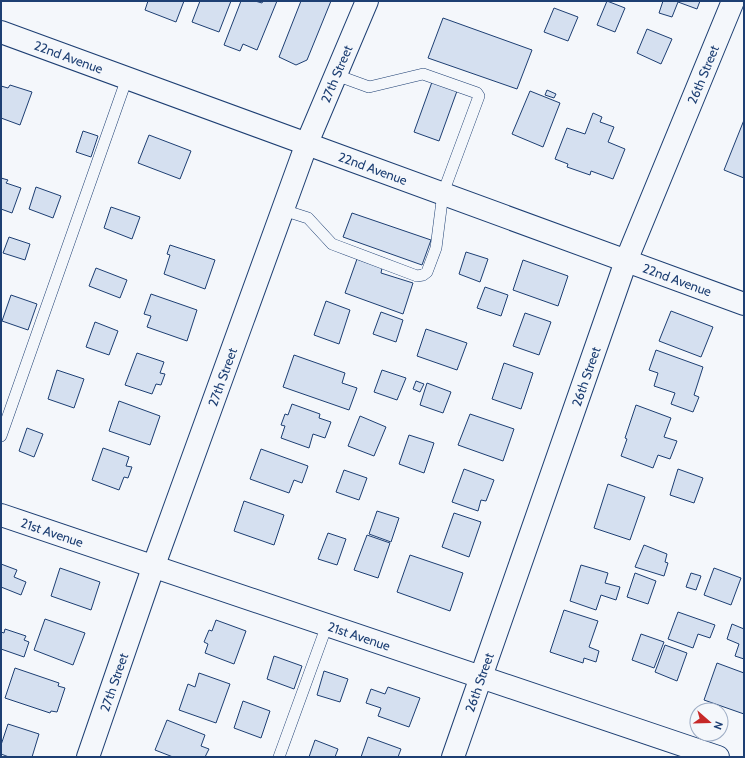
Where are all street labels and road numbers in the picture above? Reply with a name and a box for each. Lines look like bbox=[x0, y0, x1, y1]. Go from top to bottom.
street label: 22nd Avenue bbox=[32, 37, 106, 77]
street label: 27th Street bbox=[317, 42, 356, 105]
street label: 26th Street bbox=[684, 42, 722, 106]
street label: 22nd Avenue bbox=[336, 148, 410, 188]
street label: 22nd Avenue bbox=[640, 260, 714, 300]
street label: 26th Street bbox=[568, 344, 604, 408]
street label: 27th Street bbox=[204, 345, 240, 408]
street label: 21st Avenue bbox=[19, 514, 86, 550]
street label: 21st Avenue bbox=[326, 618, 393, 654]
street label: 27th Street bbox=[96, 650, 131, 714]
street label: 26th Street bbox=[461, 650, 497, 714]

